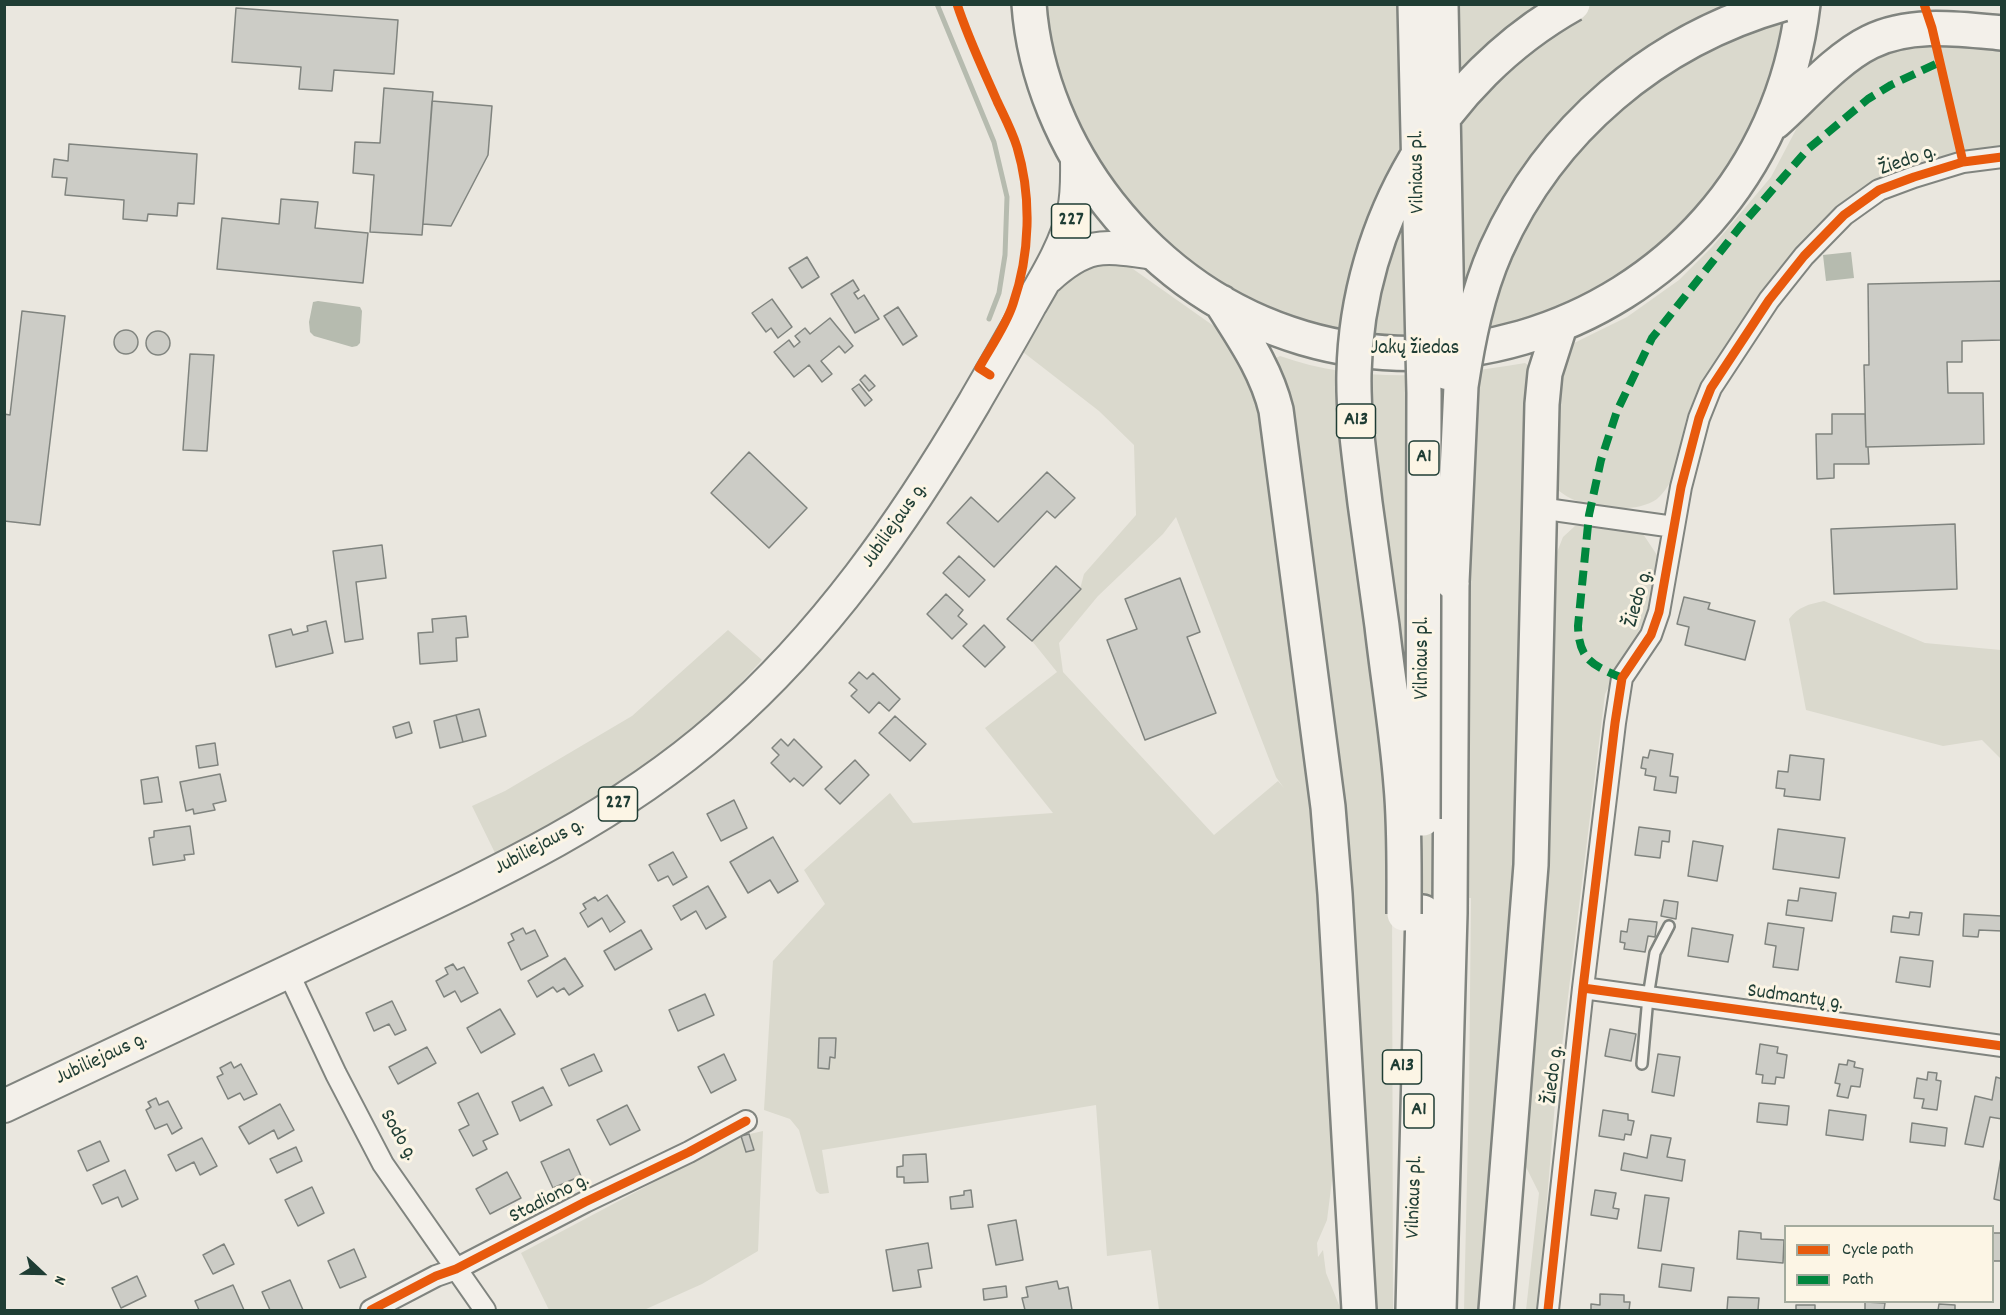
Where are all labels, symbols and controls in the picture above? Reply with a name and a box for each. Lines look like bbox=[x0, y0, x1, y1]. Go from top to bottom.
street label: Vilniaus pl. bbox=[1406, 130, 1432, 214]
street label: Žiedo g. bbox=[1876, 140, 1940, 184]
road number: 227 bbox=[1052, 204, 1090, 238]
street label: Jakų žiedas bbox=[1371, 337, 1459, 363]
road number: A13 bbox=[1336, 404, 1376, 438]
road number: A1 bbox=[1409, 441, 1439, 475]
street label: Jubiliejaus g. bbox=[857, 478, 935, 574]
street label: Žiedo g. bbox=[1620, 567, 1660, 631]
street label: Vilniaus pl. bbox=[1411, 616, 1437, 700]
road number: 227 bbox=[598, 787, 638, 821]
street label: Jubiliejaus g. bbox=[491, 814, 589, 882]
street label: Sudmantų g. bbox=[1745, 980, 1845, 1018]
street label: Jubiliejaus g. bbox=[52, 1028, 152, 1092]
street label: Žiedo g. bbox=[1539, 1044, 1571, 1106]
road number: A13 bbox=[1382, 1050, 1422, 1084]
road number: A1 bbox=[1404, 1094, 1434, 1128]
street label: Sodo g. bbox=[372, 1106, 422, 1166]
street label: Vilniaus pl. bbox=[1402, 1155, 1430, 1239]
street label: Stadiono g. bbox=[506, 1169, 594, 1231]
legend bbox=[1784, 1225, 1994, 1303]
text: Cycle path bbox=[1842, 1238, 1913, 1263]
north arrow bbox=[12, 1243, 72, 1303]
text: Path bbox=[1842, 1268, 1874, 1293]
text: N bbox=[47, 1272, 71, 1288]

